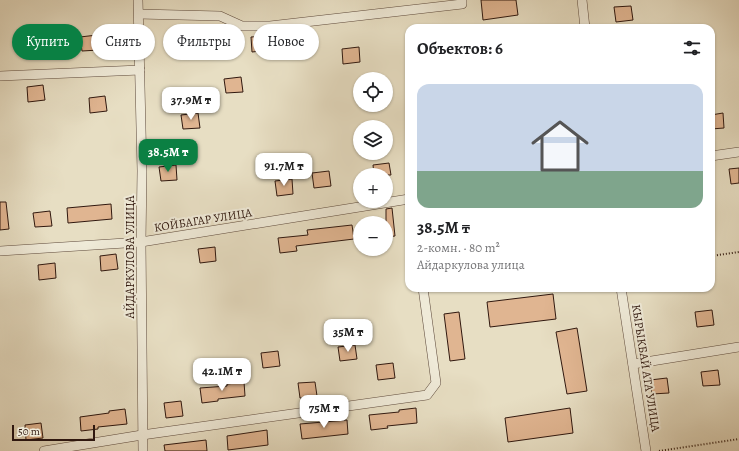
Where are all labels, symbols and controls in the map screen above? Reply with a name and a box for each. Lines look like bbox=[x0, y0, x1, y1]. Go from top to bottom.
chip: Купить bbox=[12, 24, 83, 60]
chip: Снять bbox=[91, 24, 155, 60]
chip: Фильтры bbox=[163, 24, 245, 60]
chip: Новое bbox=[253, 24, 319, 60]
text: Объектов: 6 bbox=[417, 37, 503, 60]
icon: filters bbox=[681, 37, 703, 59]
map controls bbox=[353, 72, 393, 256]
button: locate bbox=[353, 72, 393, 112]
pin: 37.9M ₸ bbox=[154, 87, 228, 121]
text: 37.9M ₸ bbox=[171, 91, 211, 108]
icon: home bbox=[524, 110, 596, 182]
button: layers bbox=[353, 120, 393, 160]
pin: 38.5M ₸ bbox=[131, 139, 205, 173]
text: 38.5M ₸ bbox=[148, 143, 188, 160]
pin: 91.7M ₸ bbox=[247, 153, 321, 187]
text: 91.7M ₸ bbox=[264, 157, 304, 174]
button: + bbox=[353, 168, 393, 208]
street label: АЙДАРКУЛОВА УЛИЦА bbox=[122, 195, 138, 319]
street label: КОЙБАГАР УЛИЦА bbox=[153, 204, 254, 236]
button: − bbox=[353, 216, 393, 256]
text: 38.5M ₸ bbox=[417, 216, 470, 239]
text: 2-комн. · 80 m² bbox=[417, 239, 500, 256]
text: Айдаркулова улица bbox=[417, 256, 525, 273]
street label: КЫРЫКБАЙ АТА УЛИЦА bbox=[628, 303, 664, 434]
pin: 35M ₸ bbox=[320, 319, 376, 353]
text: 35M ₸ bbox=[333, 323, 363, 340]
pin: 42.1M ₸ bbox=[185, 358, 259, 392]
text: 42.1M ₸ bbox=[202, 362, 242, 379]
pin: 75M ₸ bbox=[296, 395, 352, 429]
text: 75M ₸ bbox=[309, 399, 339, 416]
scale bar bbox=[12, 423, 95, 442]
text: 50 m bbox=[18, 424, 40, 439]

